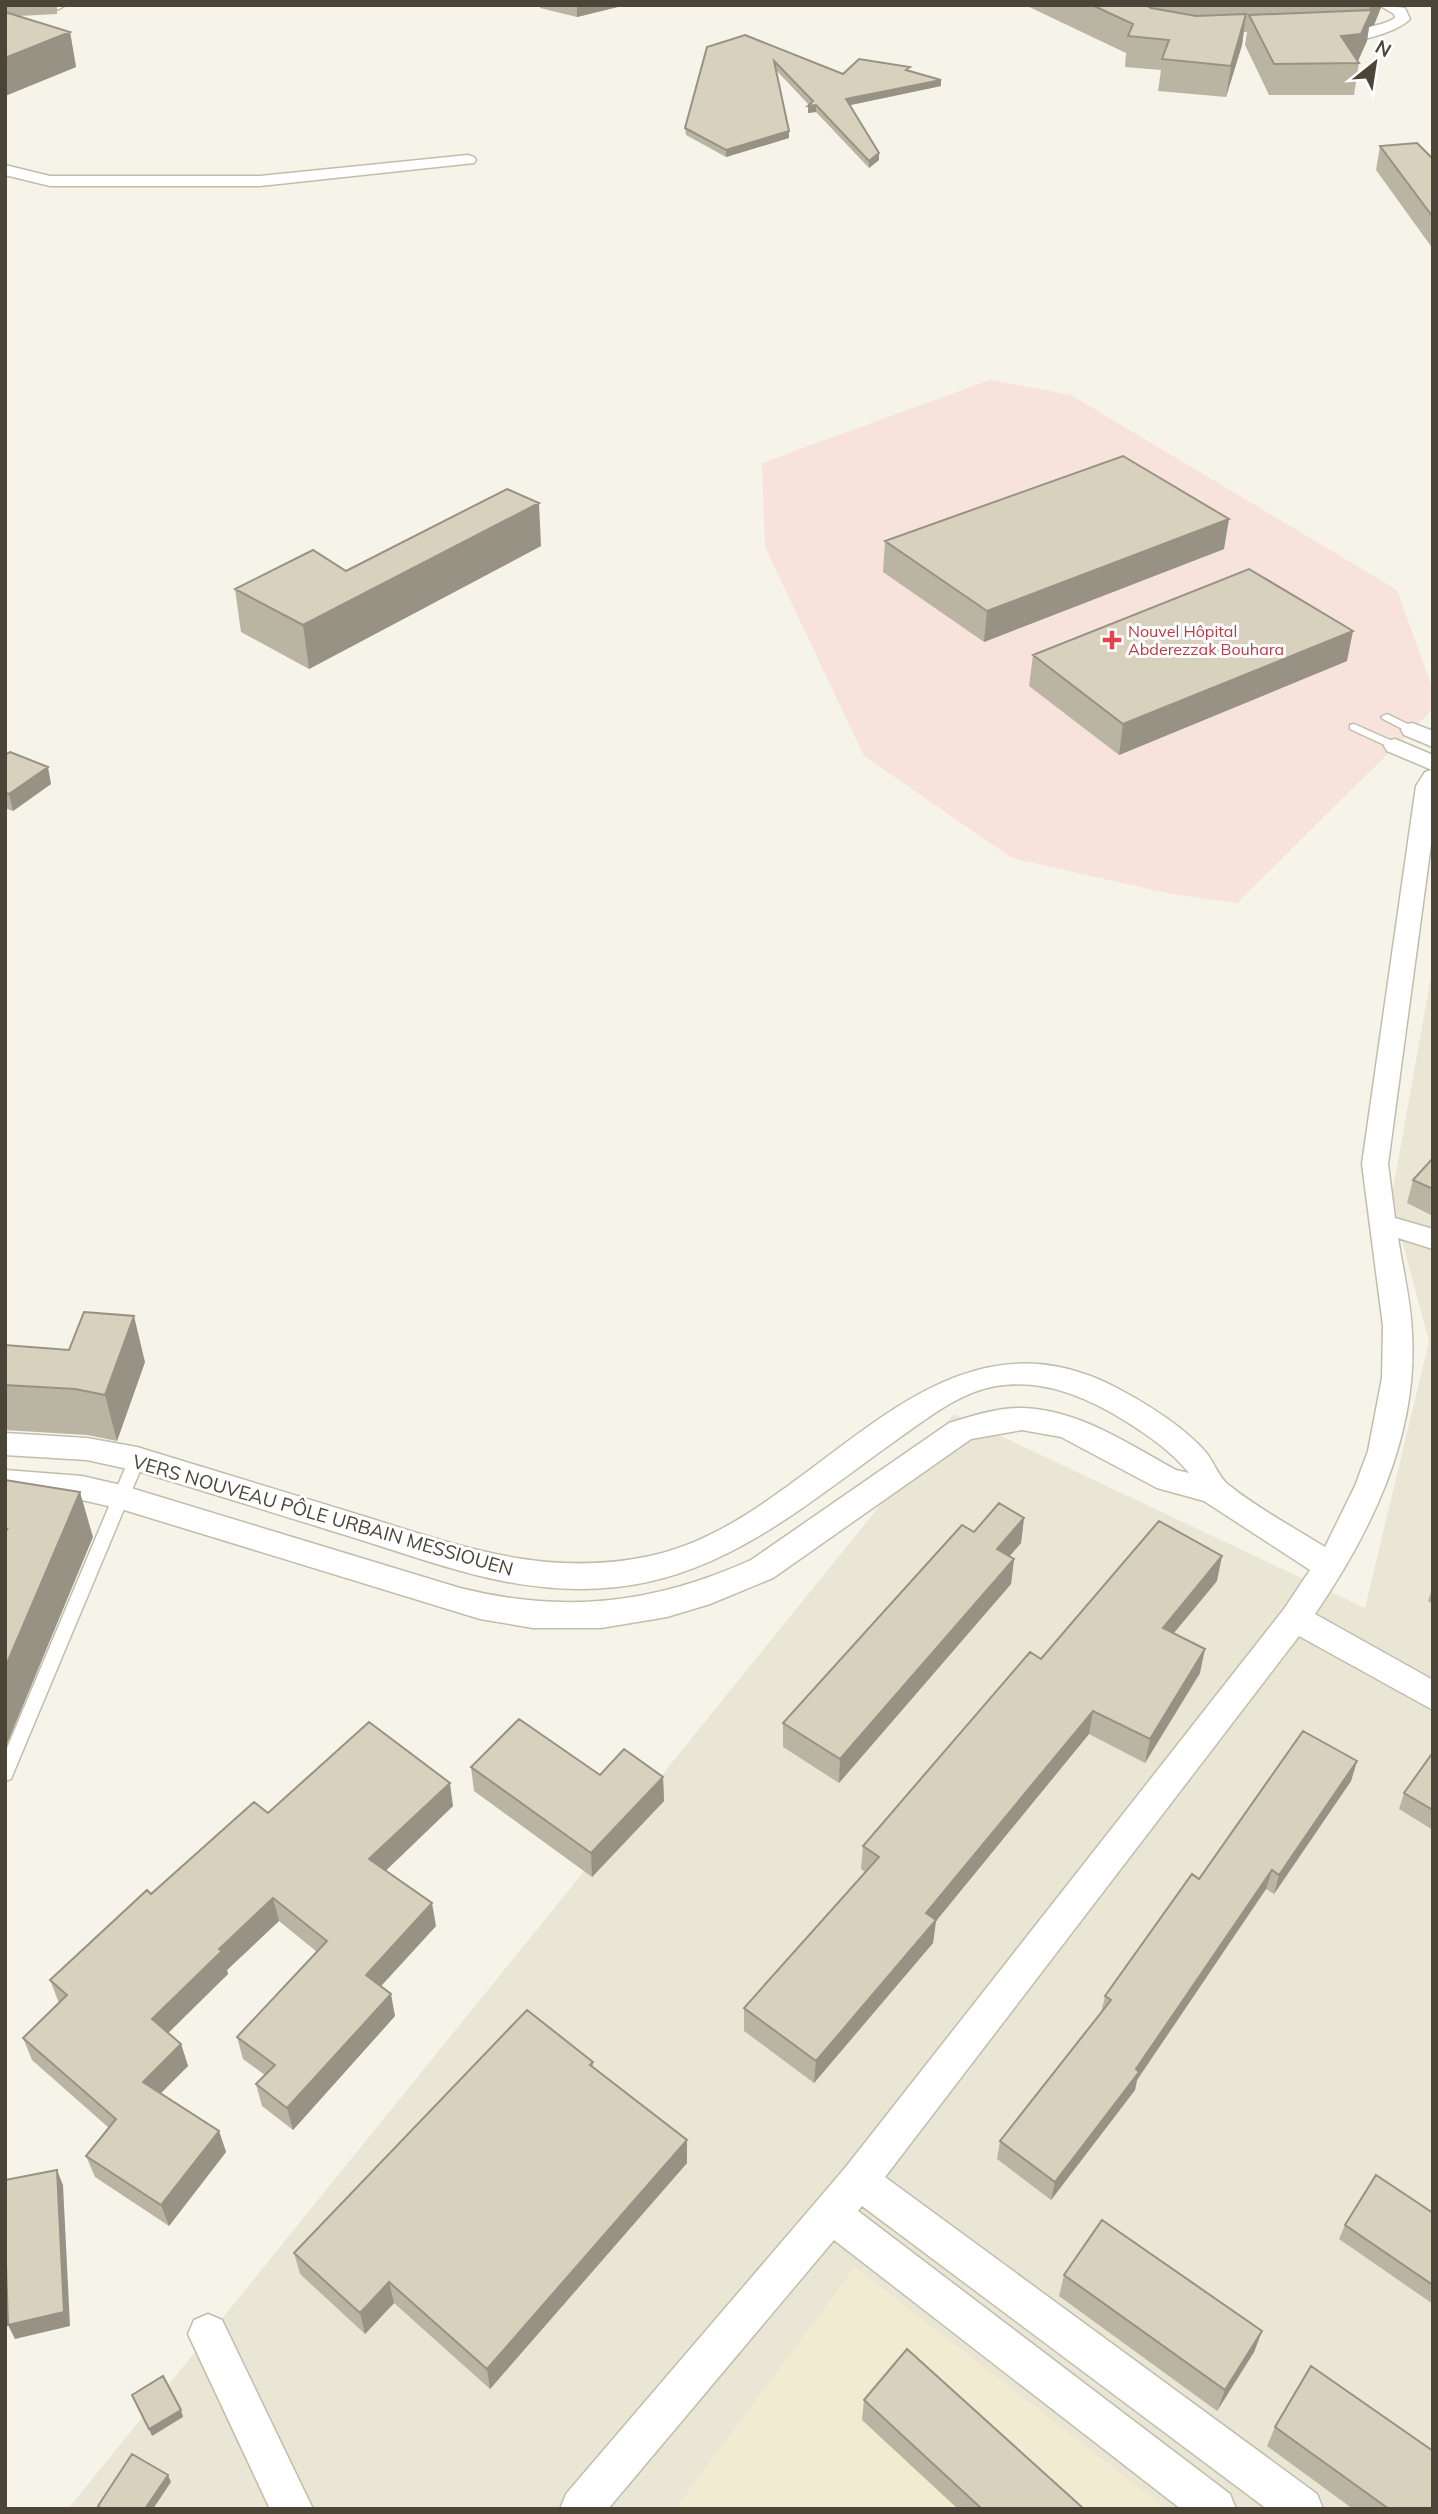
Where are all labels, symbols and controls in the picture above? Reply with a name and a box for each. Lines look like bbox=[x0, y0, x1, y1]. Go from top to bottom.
north arrow bbox=[1340, 28, 1410, 98]
text: N bbox=[1371, 34, 1396, 62]
place label: Nouvel Hôpital Abderezzak Bouhara bbox=[1128, 621, 1284, 659]
marker: Nouvel Hôpital Abderezzak Bouhara bbox=[1102, 630, 1122, 650]
street label: VERS NOUVEAU PÔLE URBAIN MESSIOUEN bbox=[130, 1449, 516, 1581]

